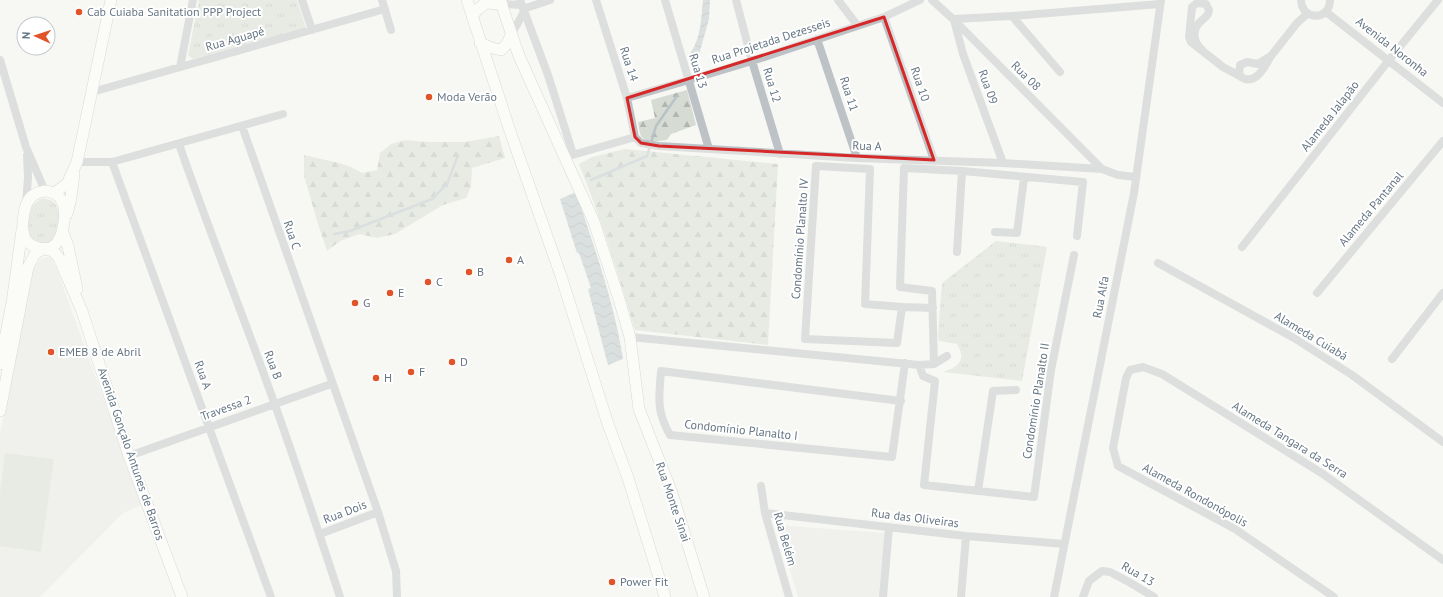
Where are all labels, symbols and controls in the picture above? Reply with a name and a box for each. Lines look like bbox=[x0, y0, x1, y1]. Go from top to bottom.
place label: Cab Cuiaba Sanitation PPP Project bbox=[87, 4, 261, 19]
marker: Cab Cuiaba Sanitation PPP Project bbox=[74, 7, 84, 17]
street label: Rua Projetada Dezesseis bbox=[710, 14, 832, 67]
street label: Avenida Noronha bbox=[1353, 14, 1432, 80]
north arrow bbox=[16, 16, 56, 56]
street label: Rua Aguapé bbox=[204, 23, 266, 54]
text: N bbox=[19, 31, 33, 39]
street label: Rua 14 bbox=[617, 45, 642, 84]
street label: Rua 13 bbox=[686, 52, 711, 90]
street label: Rua 08 bbox=[1008, 58, 1044, 94]
street label: Rua 10 bbox=[908, 65, 934, 104]
street label: Rua 12 bbox=[760, 66, 785, 104]
street label: Rua 09 bbox=[975, 67, 1002, 106]
street label: Rua 11 bbox=[837, 75, 862, 113]
street label: Alameda Jalapão bbox=[1297, 77, 1362, 154]
place label: Moda Verão bbox=[437, 89, 497, 104]
marker: Moda Verão bbox=[424, 92, 434, 102]
street label: Rua A bbox=[852, 137, 882, 154]
street label: Alameda Pantanal bbox=[1335, 168, 1406, 249]
street label: Condomínio Planalto IV bbox=[788, 178, 811, 300]
street label: Rua C bbox=[281, 218, 304, 251]
place label: A bbox=[517, 252, 524, 267]
marker: A bbox=[504, 255, 514, 265]
place label: B bbox=[477, 264, 484, 279]
marker: B bbox=[464, 267, 474, 277]
place label: C bbox=[436, 274, 443, 289]
street label: Rua Alfa bbox=[1089, 275, 1112, 319]
marker: C bbox=[423, 277, 433, 287]
place label: E bbox=[398, 285, 404, 300]
marker: E bbox=[385, 288, 395, 298]
place label: G bbox=[363, 295, 370, 310]
marker: G bbox=[350, 298, 360, 308]
street label: Alameda Cuiabá bbox=[1272, 308, 1351, 363]
street label: Condomínio Planalto II bbox=[1019, 342, 1052, 460]
place label: EMEB 8 de Abril bbox=[59, 344, 141, 359]
marker: EMEB 8 de Abril bbox=[46, 347, 56, 357]
street label: Rua B bbox=[261, 348, 286, 381]
place label: D bbox=[460, 354, 468, 369]
marker: D bbox=[447, 357, 457, 367]
street label: Rua A bbox=[191, 359, 216, 391]
place label: F bbox=[419, 364, 425, 379]
street label: Avenida Gonçalo Antunes de Barros bbox=[95, 366, 168, 542]
marker: F bbox=[406, 367, 416, 377]
place label: H bbox=[384, 370, 392, 385]
marker: H bbox=[371, 373, 381, 383]
street label: Travessa 2 bbox=[198, 391, 253, 424]
street label: Alameda Tangara da Serra bbox=[1230, 398, 1351, 481]
street label: Condomínio Planalto I bbox=[684, 416, 799, 443]
street label: Alameda Rondonópolis bbox=[1140, 459, 1251, 530]
street label: Rua Monte Sinai bbox=[653, 460, 694, 544]
street label: Rua Dois bbox=[321, 496, 369, 527]
street label: Rua das Oliveiras bbox=[870, 505, 960, 530]
street label: Rua Belém bbox=[771, 510, 800, 567]
street label: Rua 13 bbox=[1119, 558, 1157, 589]
place label: Power Fit bbox=[620, 574, 668, 589]
marker: Power Fit bbox=[607, 577, 617, 587]

